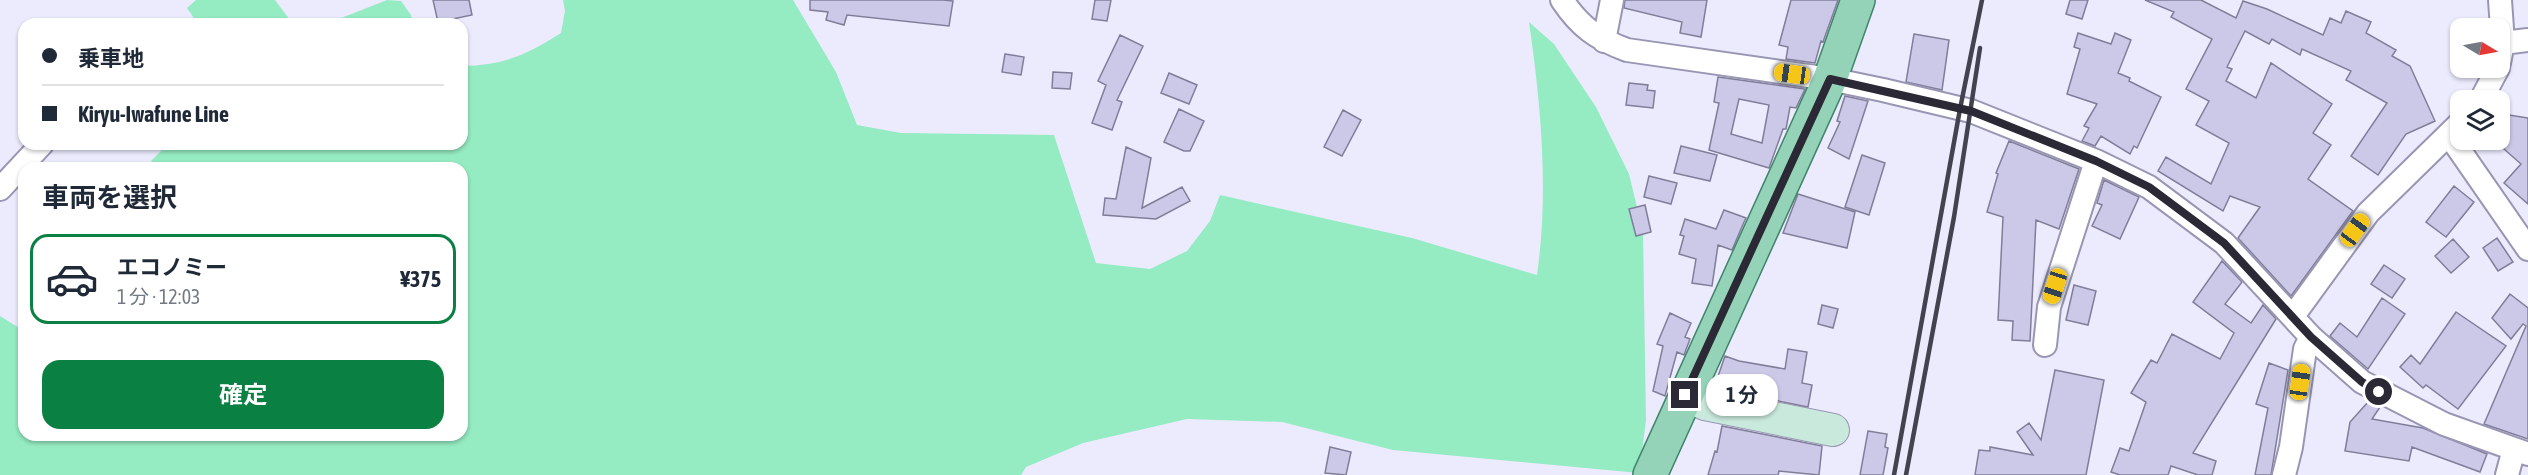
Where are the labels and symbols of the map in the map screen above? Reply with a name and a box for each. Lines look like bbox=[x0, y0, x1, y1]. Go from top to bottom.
north arrow bbox=[2450, 18, 2510, 78]
car bbox=[1773, 63, 1811, 85]
car bbox=[2337, 210, 2373, 250]
car bbox=[2041, 266, 2069, 306]
car bbox=[2289, 363, 2311, 401]
callout: 1 分 bbox=[1706, 374, 1778, 416]
route start bbox=[2365, 378, 2392, 405]
route end bbox=[1671, 381, 1698, 408]

